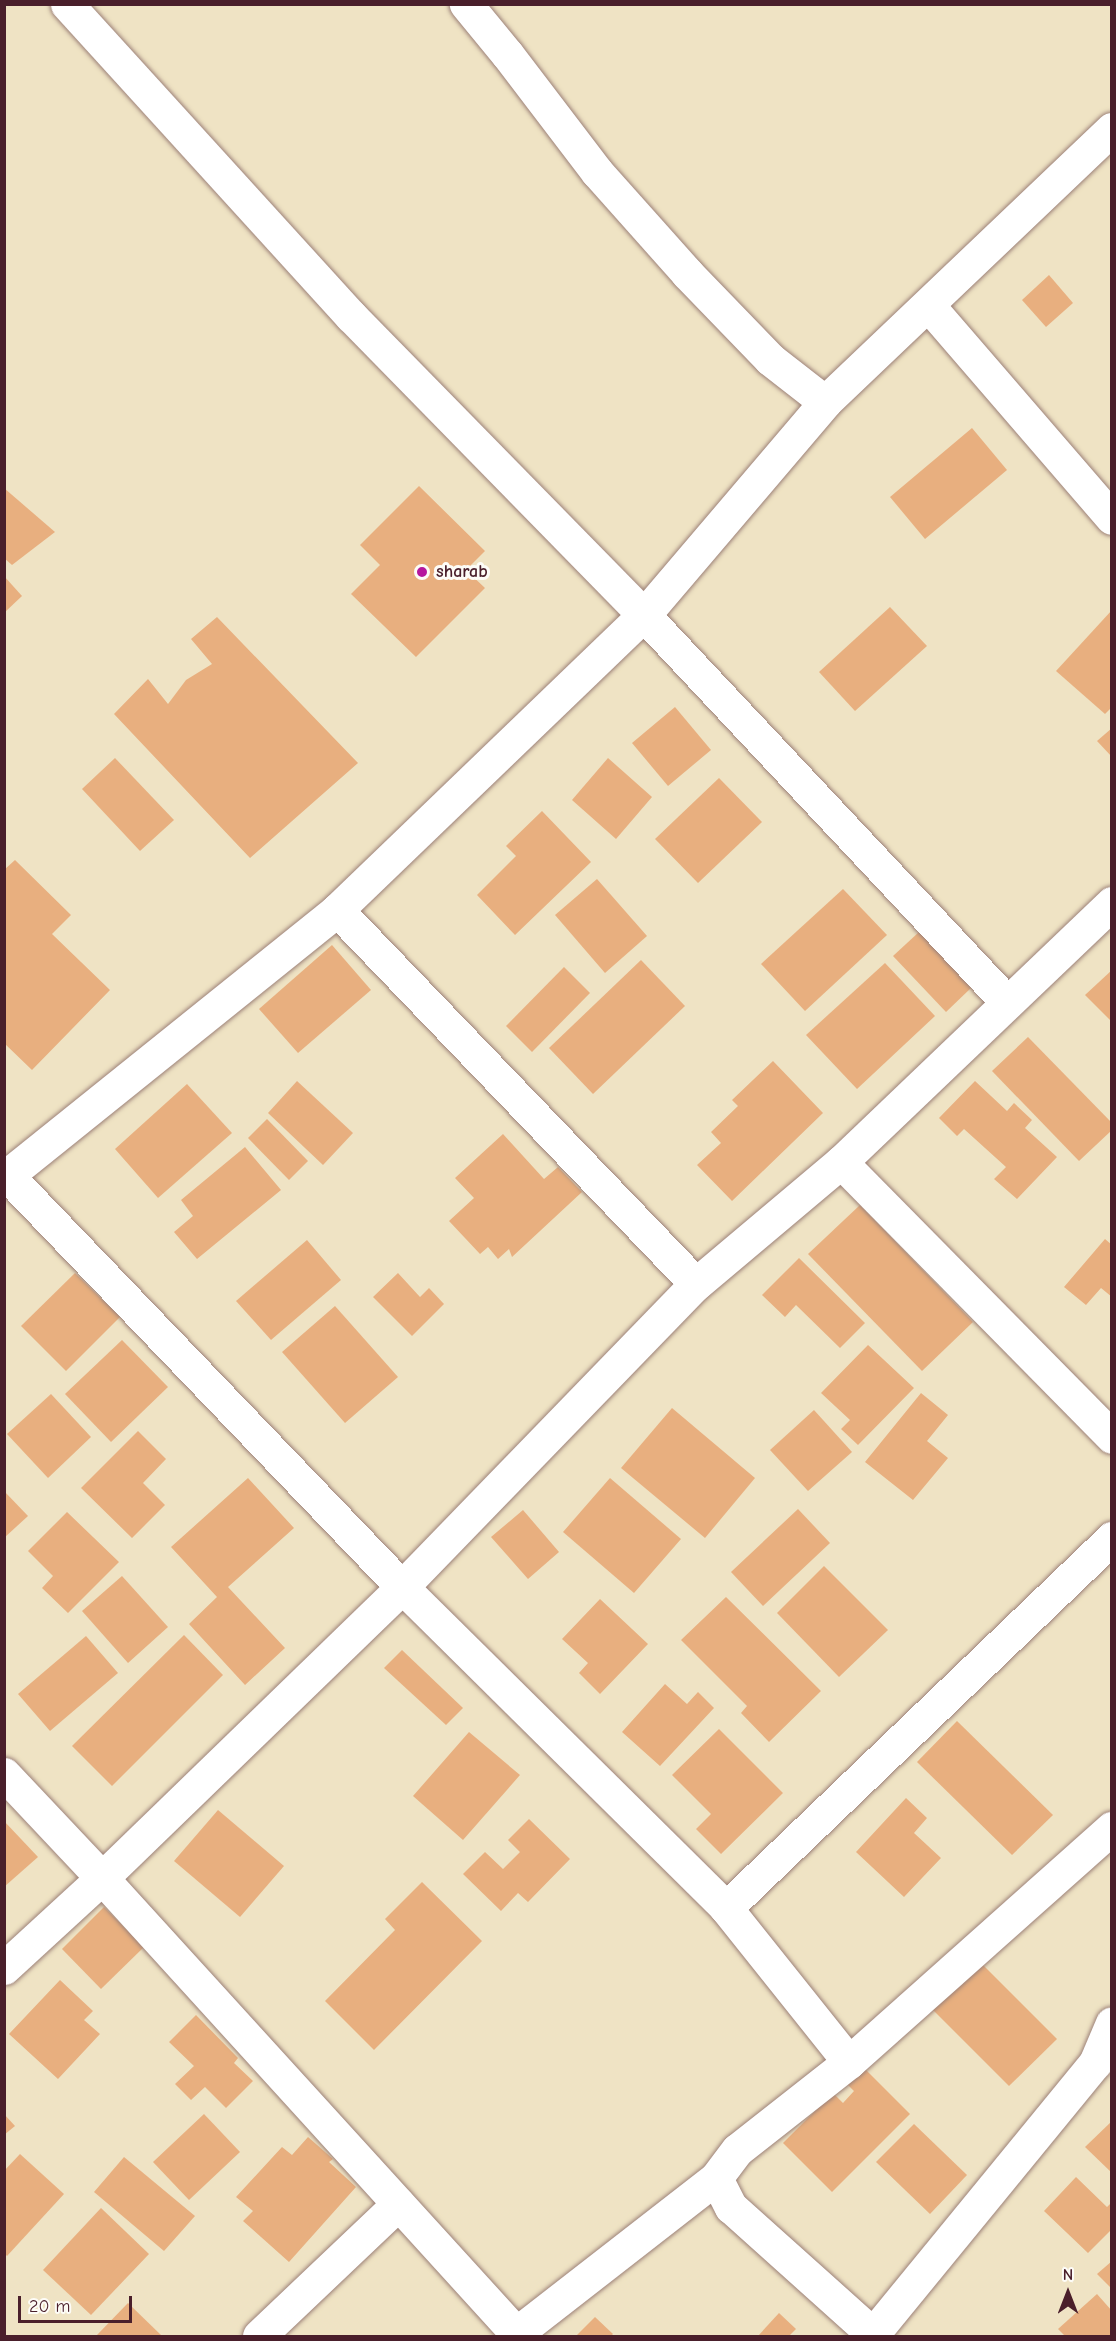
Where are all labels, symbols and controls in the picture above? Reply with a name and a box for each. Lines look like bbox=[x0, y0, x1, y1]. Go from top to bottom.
place label: sharab bbox=[436, 561, 488, 583]
marker: sharab bbox=[413, 563, 431, 581]
north arrow bbox=[1038, 2263, 1098, 2323]
text: N bbox=[1063, 2266, 1073, 2284]
scale bar bbox=[21, 2284, 135, 2322]
text: 20 m bbox=[29, 2296, 70, 2317]

